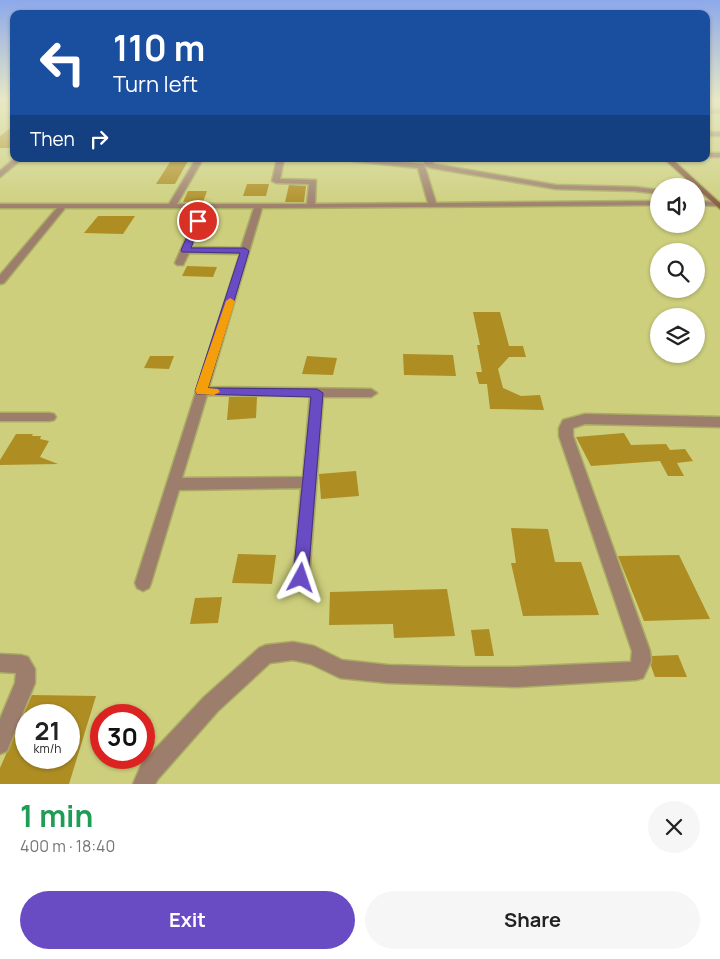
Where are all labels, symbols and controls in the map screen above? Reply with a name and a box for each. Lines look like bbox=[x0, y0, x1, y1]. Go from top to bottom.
text: 110 m bbox=[113, 24, 205, 72]
icon: left bbox=[30, 30, 95, 95]
text: Turn left bbox=[113, 69, 198, 99]
icon: right bbox=[85, 125, 113, 153]
text: Then bbox=[30, 126, 75, 152]
map controls bbox=[650, 178, 705, 363]
button: sound bbox=[650, 178, 705, 233]
pin bbox=[177, 200, 219, 242]
icon: arrive bbox=[184, 207, 212, 235]
button: search bbox=[650, 243, 705, 298]
button: layers bbox=[650, 308, 705, 363]
position arrow bbox=[274, 551, 326, 603]
speed limit sign: 30 bbox=[90, 704, 155, 769]
text: 21 bbox=[35, 713, 60, 748]
text: km/h bbox=[34, 740, 61, 757]
text: 1 min bbox=[20, 795, 93, 836]
button: close bbox=[648, 801, 700, 853]
text: 400 m · 18:40 bbox=[20, 835, 115, 857]
button: Exit bbox=[20, 891, 355, 949]
button: Share bbox=[365, 891, 700, 949]

